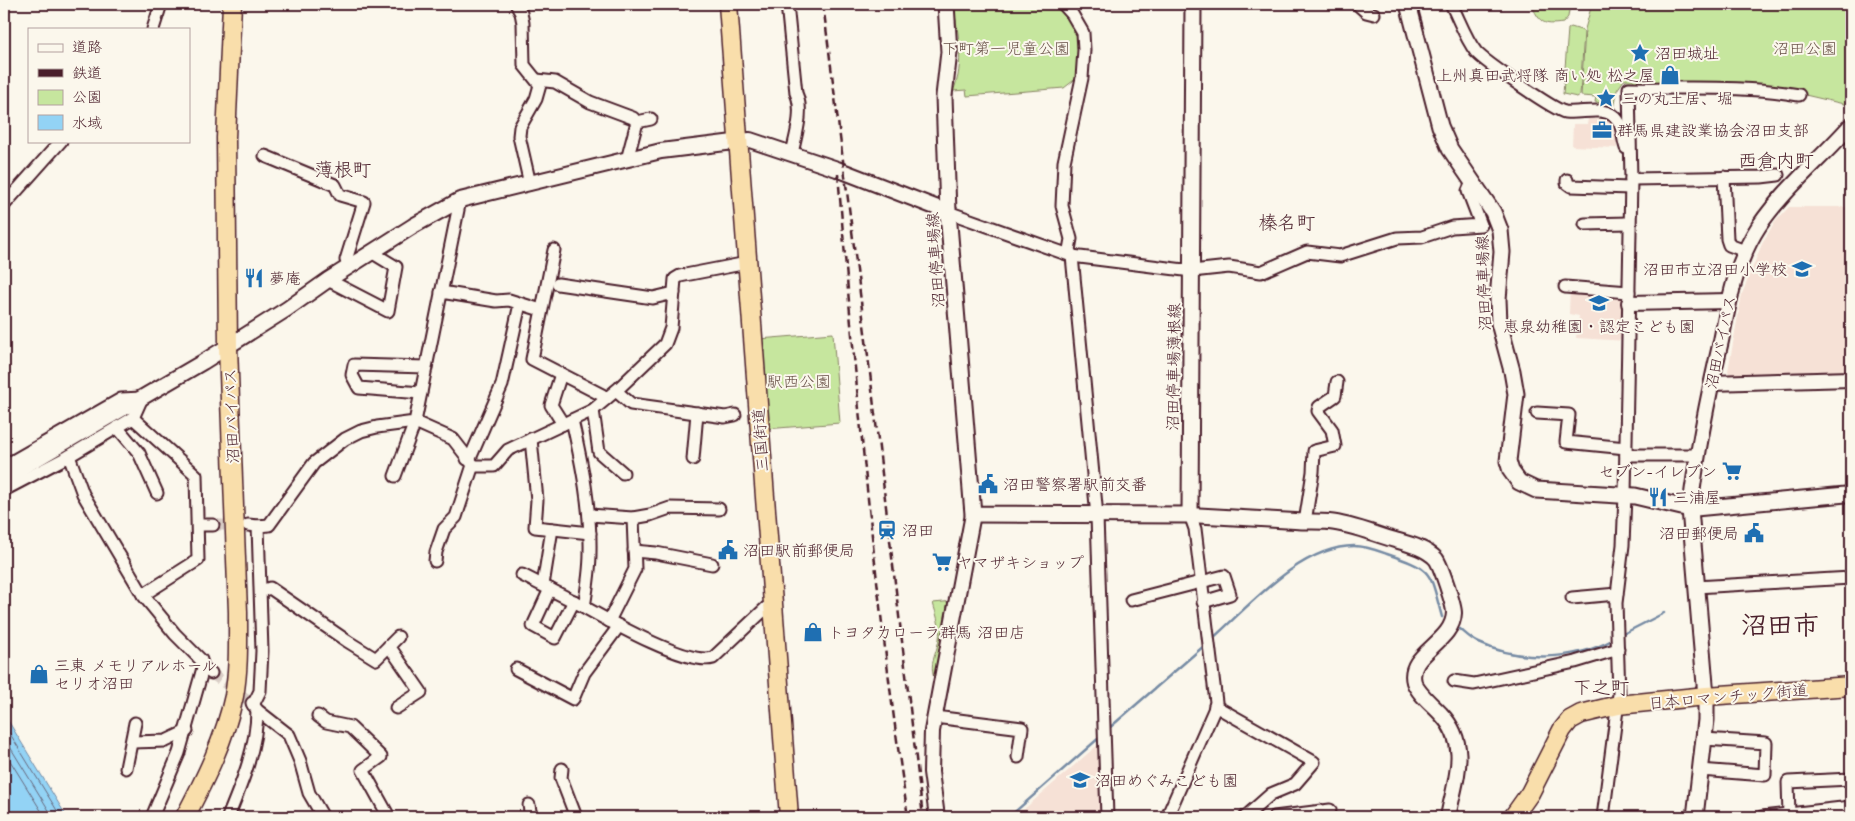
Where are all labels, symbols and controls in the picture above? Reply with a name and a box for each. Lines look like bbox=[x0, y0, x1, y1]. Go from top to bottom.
legend bbox=[28, 28, 190, 142]
text: 道路 bbox=[72, 38, 102, 56]
park label: 下町第一児童公園 bbox=[942, 40, 1070, 58]
park label: 沼田公園 bbox=[1773, 40, 1837, 58]
place icon: 沼田城址 bbox=[1629, 42, 1651, 64]
place label: 沼田城址 bbox=[1655, 45, 1719, 63]
text: 鉄道 bbox=[72, 64, 102, 82]
shop icon: 上州真田武将隊 商い処 松之屋 bbox=[1659, 64, 1681, 86]
place label: 上州真田武将隊 商い処 松之屋 bbox=[1436, 67, 1655, 85]
place icon: 三の丸土居、堀 bbox=[1595, 87, 1617, 109]
text: 公園 bbox=[72, 88, 102, 106]
place label: 三の丸土居、堀 bbox=[1621, 90, 1733, 108]
text: 水域 bbox=[72, 114, 102, 132]
office icon: 群馬県建設業協会沼田支部 bbox=[1591, 119, 1613, 141]
place label: 群馬県建設業協会沼田支部 bbox=[1617, 122, 1809, 140]
district label: 西倉内町 bbox=[1738, 150, 1814, 172]
district label: 薄根町 bbox=[314, 159, 372, 181]
street label: 沼田停車場線 bbox=[924, 211, 948, 308]
district label: 榛名町 bbox=[1258, 212, 1316, 234]
street label: 沼田停車場線 bbox=[1473, 235, 1495, 331]
school or university icon: 沼田市立沼田小学校 bbox=[1791, 258, 1813, 280]
place label: 沼田市立沼田小学校 bbox=[1643, 261, 1787, 279]
restaurant icon: 夢庵 bbox=[243, 267, 265, 289]
place label: 夢庵 bbox=[269, 270, 301, 288]
school or university icon: 恵泉幼稚園・認定こども園 bbox=[1588, 292, 1610, 314]
street label: 沼田バイパス bbox=[1702, 294, 1740, 391]
street label: 沼田停車場薄根線 bbox=[1164, 303, 1184, 431]
place label: 恵泉幼稚園・認定こども園 bbox=[1503, 318, 1695, 336]
street label: 沼田バイパス bbox=[221, 368, 243, 464]
park label: 駅西公園 bbox=[767, 373, 831, 391]
street label: 三国街道 bbox=[750, 407, 772, 472]
supermarket icon: セブン-イレブン bbox=[1721, 460, 1743, 482]
place label: セブン-イレブン bbox=[1599, 463, 1717, 481]
public building icon: 沼田警察署駅前交番 bbox=[977, 473, 999, 495]
place label: 沼田警察署駅前交番 bbox=[1003, 476, 1147, 494]
restaurant icon: 三浦屋 bbox=[1647, 486, 1669, 508]
place label: 三浦屋 bbox=[1673, 489, 1721, 507]
station icon: 沼田 bbox=[876, 519, 898, 541]
place label: 沼田 bbox=[902, 522, 934, 540]
public building icon: 沼田郵便局 bbox=[1743, 522, 1765, 544]
place label: 沼田郵便局 bbox=[1659, 525, 1739, 543]
public building icon: 沼田駅前郵便局 bbox=[717, 539, 739, 561]
place label: 沼田駅前郵便局 bbox=[743, 542, 855, 560]
supermarket icon: ヤマザキショップ bbox=[931, 551, 953, 573]
place label: ヤマザキショップ bbox=[957, 554, 1084, 572]
district label: 沼田市 bbox=[1741, 611, 1819, 641]
shop icon: トヨタカローラ群馬 沼田店 bbox=[802, 621, 824, 643]
place label: トヨタカローラ群馬 沼田店 bbox=[828, 624, 1025, 642]
place label: 三東 メモリアルホール セリオ沼田 bbox=[54, 657, 217, 693]
shop icon: 三東 メモリアルホール セリオ沼田 bbox=[28, 663, 50, 685]
district label: 下之町 bbox=[1572, 677, 1630, 699]
street label: 日本ロマンチック街道 bbox=[1647, 681, 1809, 713]
school or university icon: 沼田めぐみこども園 bbox=[1069, 769, 1091, 791]
place label: 沼田めぐみこども園 bbox=[1095, 772, 1238, 790]

